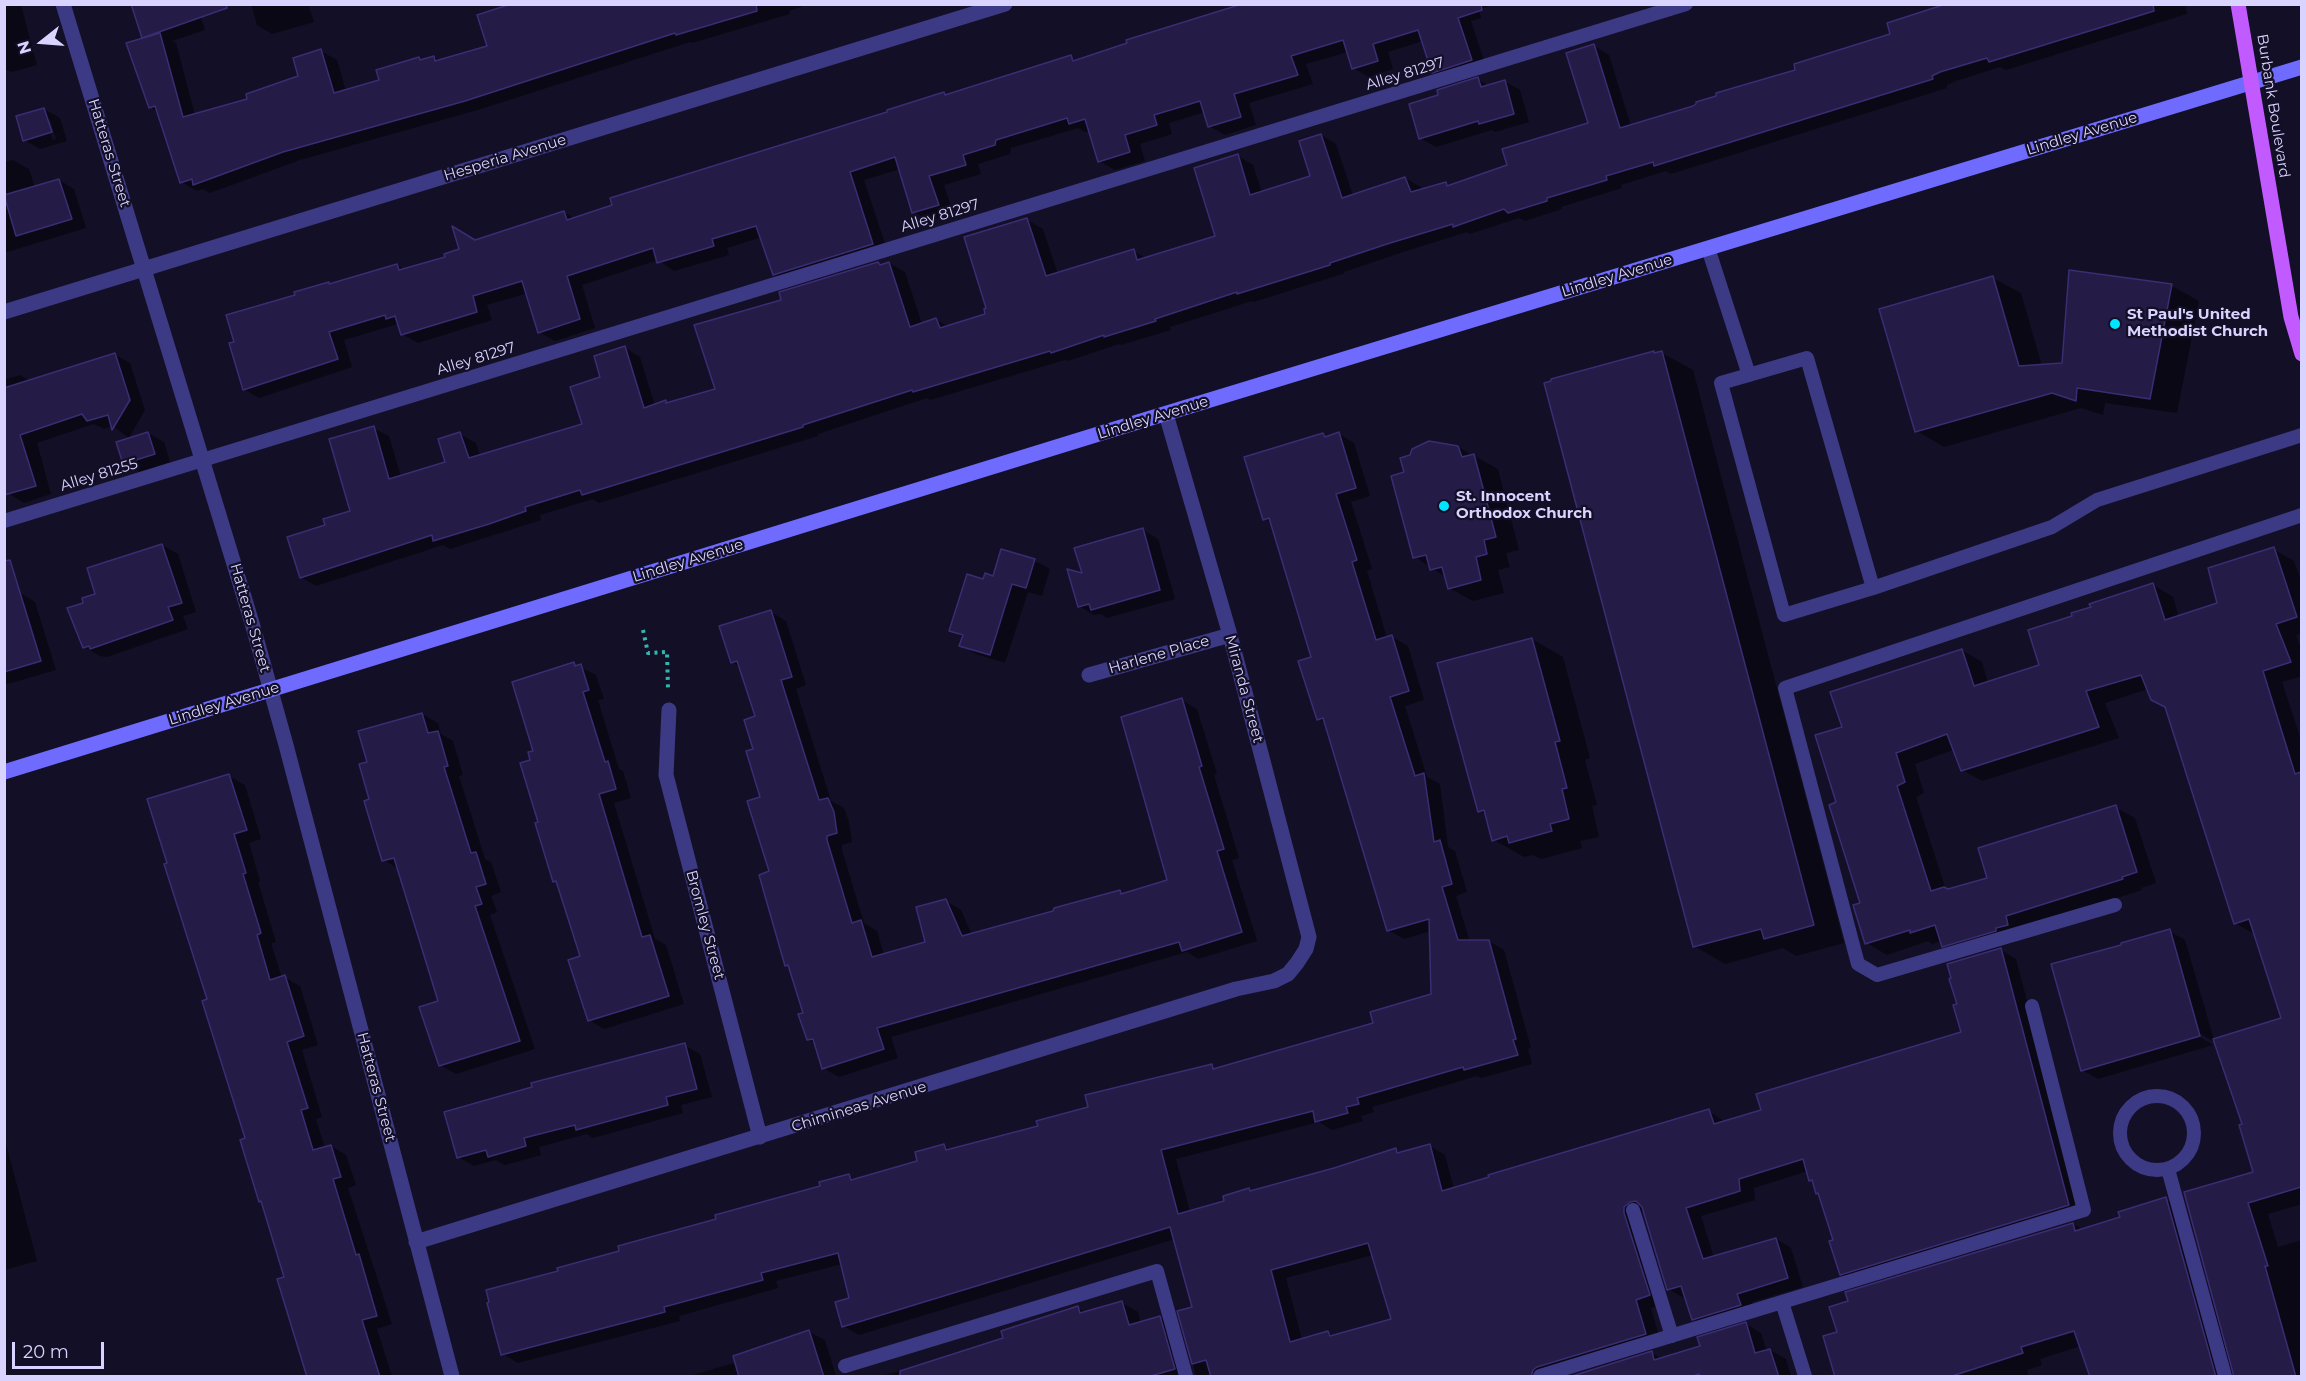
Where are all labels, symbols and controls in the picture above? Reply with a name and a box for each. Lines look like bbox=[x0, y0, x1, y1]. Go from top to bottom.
north arrow bbox=[12, 12, 72, 72]
street label: Burbank Boulevard bbox=[2253, 33, 2293, 179]
text: N bbox=[13, 38, 35, 56]
street label: Alley 81297 bbox=[1364, 54, 1446, 94]
street label: Hatteras Street bbox=[84, 97, 134, 209]
street label: Lindley Avenue bbox=[2024, 109, 2140, 159]
street label: Hesperia Avenue bbox=[442, 131, 568, 185]
street label: Alley 81297 bbox=[899, 196, 981, 236]
street label: Lindley Avenue bbox=[1559, 251, 1675, 301]
place label: St Paul's United Methodist Church bbox=[2127, 306, 2268, 341]
marker: St Paul's United Methodist Church bbox=[2108, 317, 2122, 331]
street label: Alley 81297 bbox=[435, 339, 517, 379]
street label: Lindley Avenue bbox=[1095, 393, 1211, 443]
street label: Alley 81255 bbox=[58, 455, 140, 495]
place label: St. Innocent Orthodox Church bbox=[1456, 488, 1592, 523]
marker: St. Innocent Orthodox Church bbox=[1437, 499, 1451, 513]
street label: Lindley Avenue bbox=[630, 536, 746, 586]
street label: Hatteras Street bbox=[226, 561, 274, 675]
street label: Harlene Place bbox=[1106, 632, 1212, 678]
street label: Miranda Street bbox=[1221, 633, 1267, 745]
street label: Lindley Avenue bbox=[166, 679, 282, 729]
street label: Bromley Street bbox=[682, 868, 728, 982]
street label: Hatteras Street bbox=[353, 1030, 399, 1144]
street label: Chimineas Avenue bbox=[789, 1078, 929, 1136]
scale bar bbox=[15, 1330, 106, 1368]
text: 20 m bbox=[23, 1341, 69, 1363]

